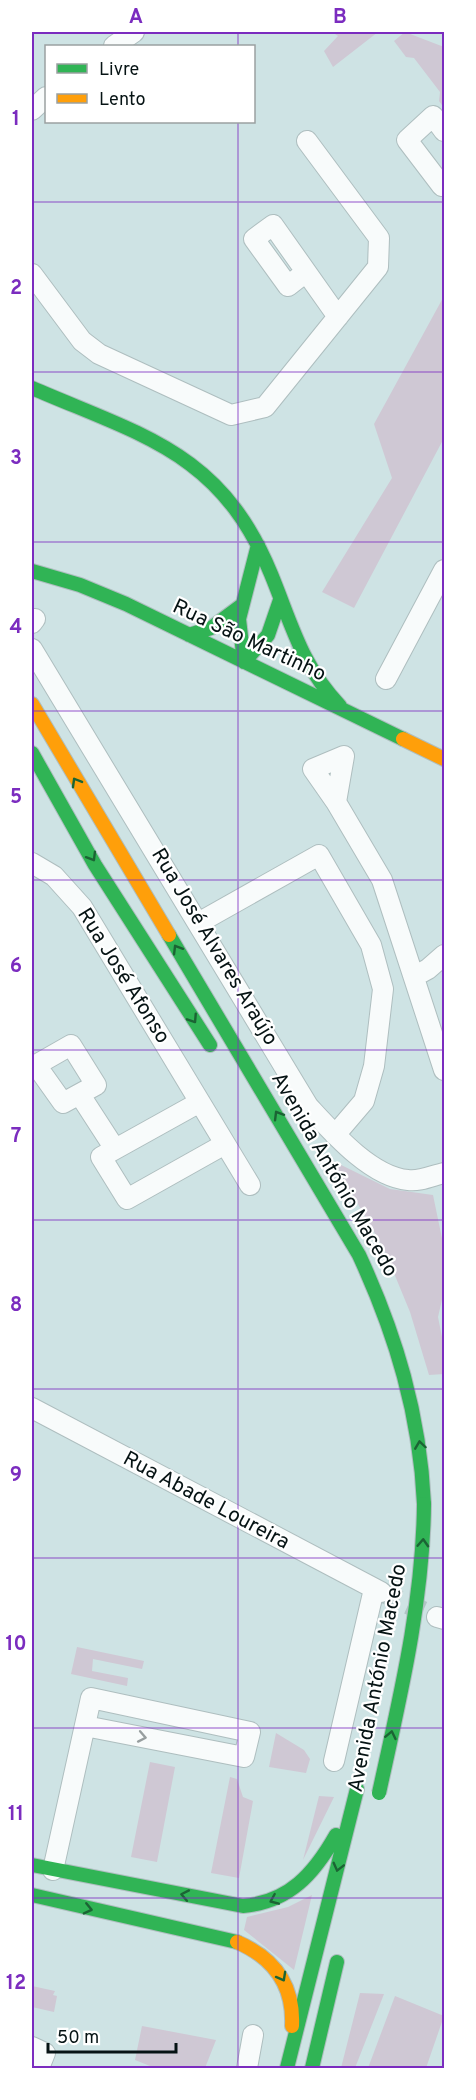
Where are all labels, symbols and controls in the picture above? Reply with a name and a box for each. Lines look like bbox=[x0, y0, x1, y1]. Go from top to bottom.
text: A bbox=[129, 5, 143, 31]
text: B bbox=[333, 5, 347, 31]
legend bbox=[45, 45, 255, 123]
text: Livre bbox=[99, 59, 139, 82]
text: Lento bbox=[99, 89, 145, 112]
text: 1 bbox=[12, 107, 20, 133]
text: 2 bbox=[10, 276, 22, 302]
text: 3 bbox=[10, 446, 22, 472]
street label: Rua São Martinho bbox=[168, 594, 330, 688]
text: 4 bbox=[10, 615, 22, 641]
one-way arrow bbox=[71, 778, 83, 788]
text: 5 bbox=[10, 785, 22, 811]
street label: Rua José Alvares Araújo bbox=[144, 843, 284, 1051]
one-way arrow bbox=[84, 851, 96, 861]
street label: Rua José Afonso bbox=[71, 903, 175, 1049]
one-way arrow bbox=[172, 945, 184, 955]
text: 6 bbox=[10, 954, 22, 980]
one-way arrow bbox=[186, 1012, 197, 1023]
street label: Avenida António Macedo bbox=[264, 1068, 404, 1282]
one-way arrow bbox=[273, 1111, 285, 1121]
text: 7 bbox=[11, 1124, 21, 1150]
text: 8 bbox=[10, 1293, 22, 1319]
one-way arrow bbox=[414, 1441, 426, 1450]
street label: Rua Abade Loureira bbox=[118, 1446, 294, 1556]
text: 9 bbox=[10, 1463, 22, 1489]
one-way arrow bbox=[417, 1539, 430, 1548]
street label: Avenida António Macedo bbox=[343, 1562, 413, 1794]
text: 10 bbox=[5, 1632, 27, 1658]
one-way arrow bbox=[137, 1730, 147, 1743]
one-way arrow bbox=[384, 1731, 397, 1741]
text: 11 bbox=[8, 1802, 24, 1828]
one-way arrow bbox=[332, 1861, 345, 1871]
one-way arrow bbox=[181, 1890, 190, 1902]
one-way arrow bbox=[270, 1893, 281, 1905]
one-way arrow bbox=[83, 1902, 93, 1915]
text: 12 bbox=[6, 1971, 26, 1997]
one-way arrow bbox=[275, 1971, 286, 1981]
scale bar bbox=[48, 2016, 176, 2054]
text: 50 m bbox=[57, 2027, 99, 2050]

